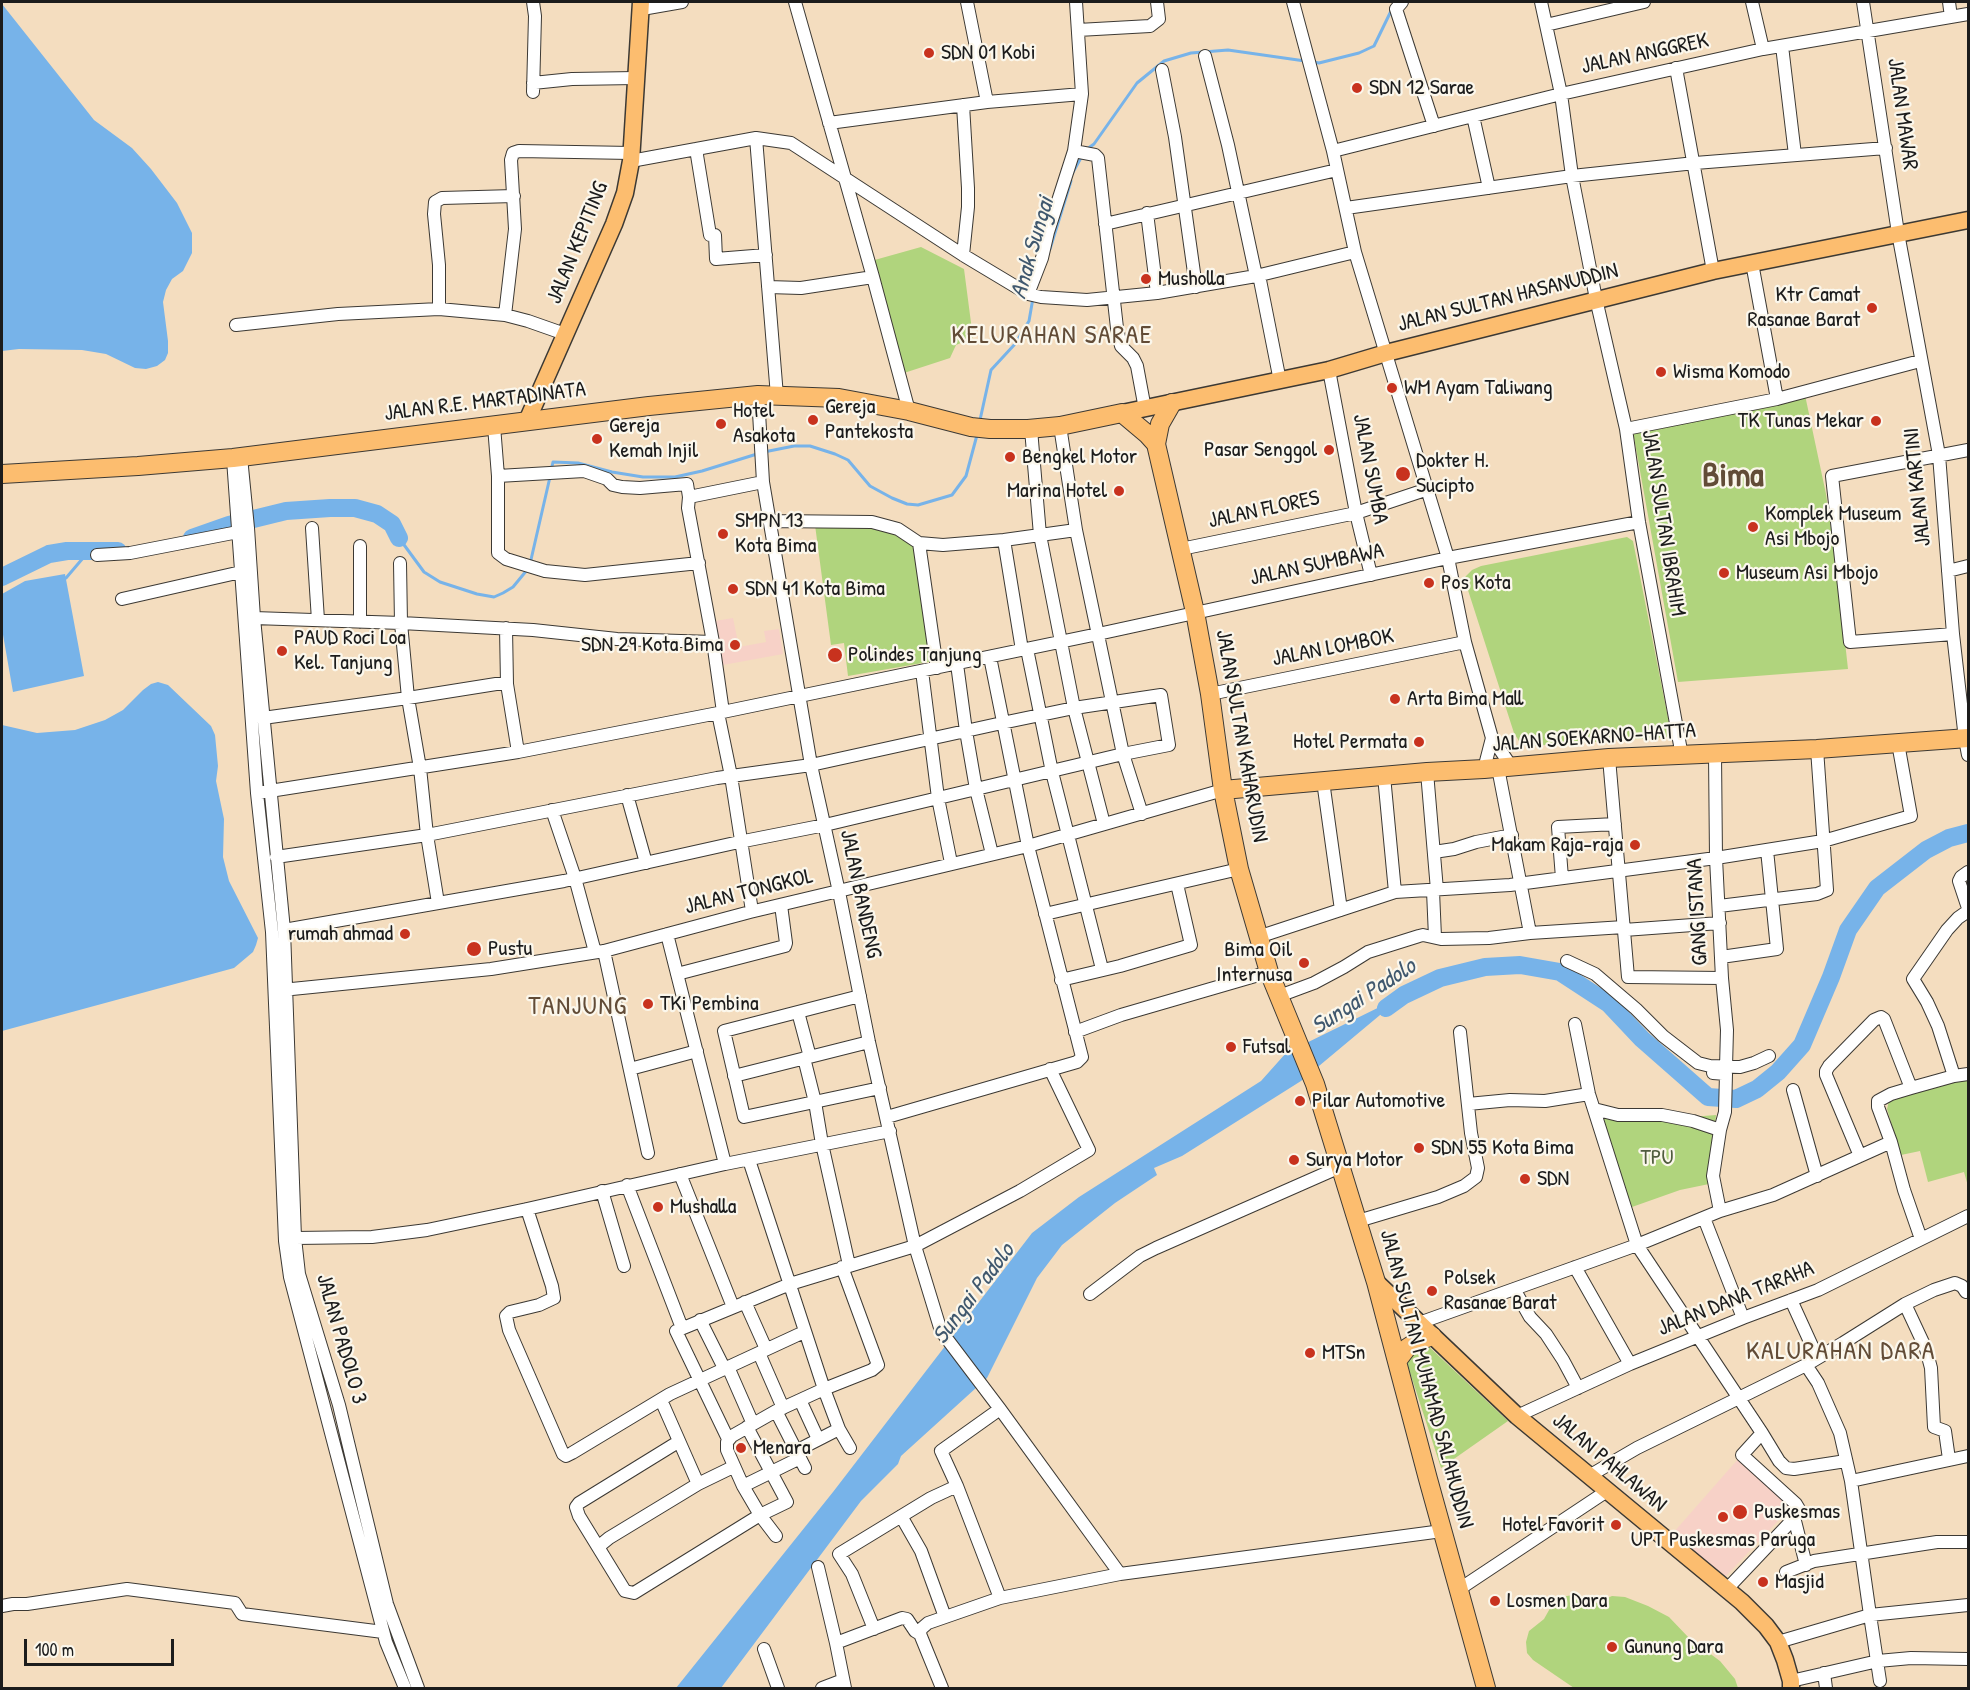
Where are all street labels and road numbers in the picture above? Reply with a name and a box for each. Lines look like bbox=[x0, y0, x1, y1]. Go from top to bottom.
street label: JALAN ANGGREK bbox=[1579, 28, 1711, 80]
street label: JALAN MAWAR bbox=[1881, 56, 1923, 172]
street label: JALAN KEPITING bbox=[542, 178, 614, 308]
street label: JALAN SULTAN HASANUDDIN bbox=[1395, 258, 1621, 338]
street label: JALAN R.E. MARTADINATA bbox=[383, 377, 587, 427]
street label: JALAN SUMBA bbox=[1346, 412, 1394, 526]
street label: JALAN KARTINI bbox=[1899, 426, 1937, 548]
street label: JALAN SULTAN IBRAHIM bbox=[1635, 428, 1691, 618]
street label: JALAN FLORES bbox=[1206, 485, 1322, 535]
street label: JALAN SUMBAWA bbox=[1248, 538, 1386, 592]
street label: JALAN LOMBOK bbox=[1270, 623, 1396, 673]
street label: JALAN SULTAN KAHARUDIN bbox=[1209, 628, 1273, 844]
street label: JALAN SOEKARNO-HATTA bbox=[1491, 718, 1697, 758]
street label: JALAN BANDENG bbox=[834, 827, 886, 961]
street label: GANG ISTANA bbox=[1682, 858, 1714, 966]
street label: JALAN TONGKOL bbox=[682, 863, 816, 921]
street label: JALAN SULTAN MUHAMAD SALAHUDDIN bbox=[1373, 1227, 1479, 1531]
street label: JALAN DANA TARAHA bbox=[1654, 1256, 1818, 1342]
street label: JALAN PADOLO 3 bbox=[310, 1271, 372, 1407]
street label: JALAN PAHLAWAN bbox=[1546, 1408, 1672, 1518]

